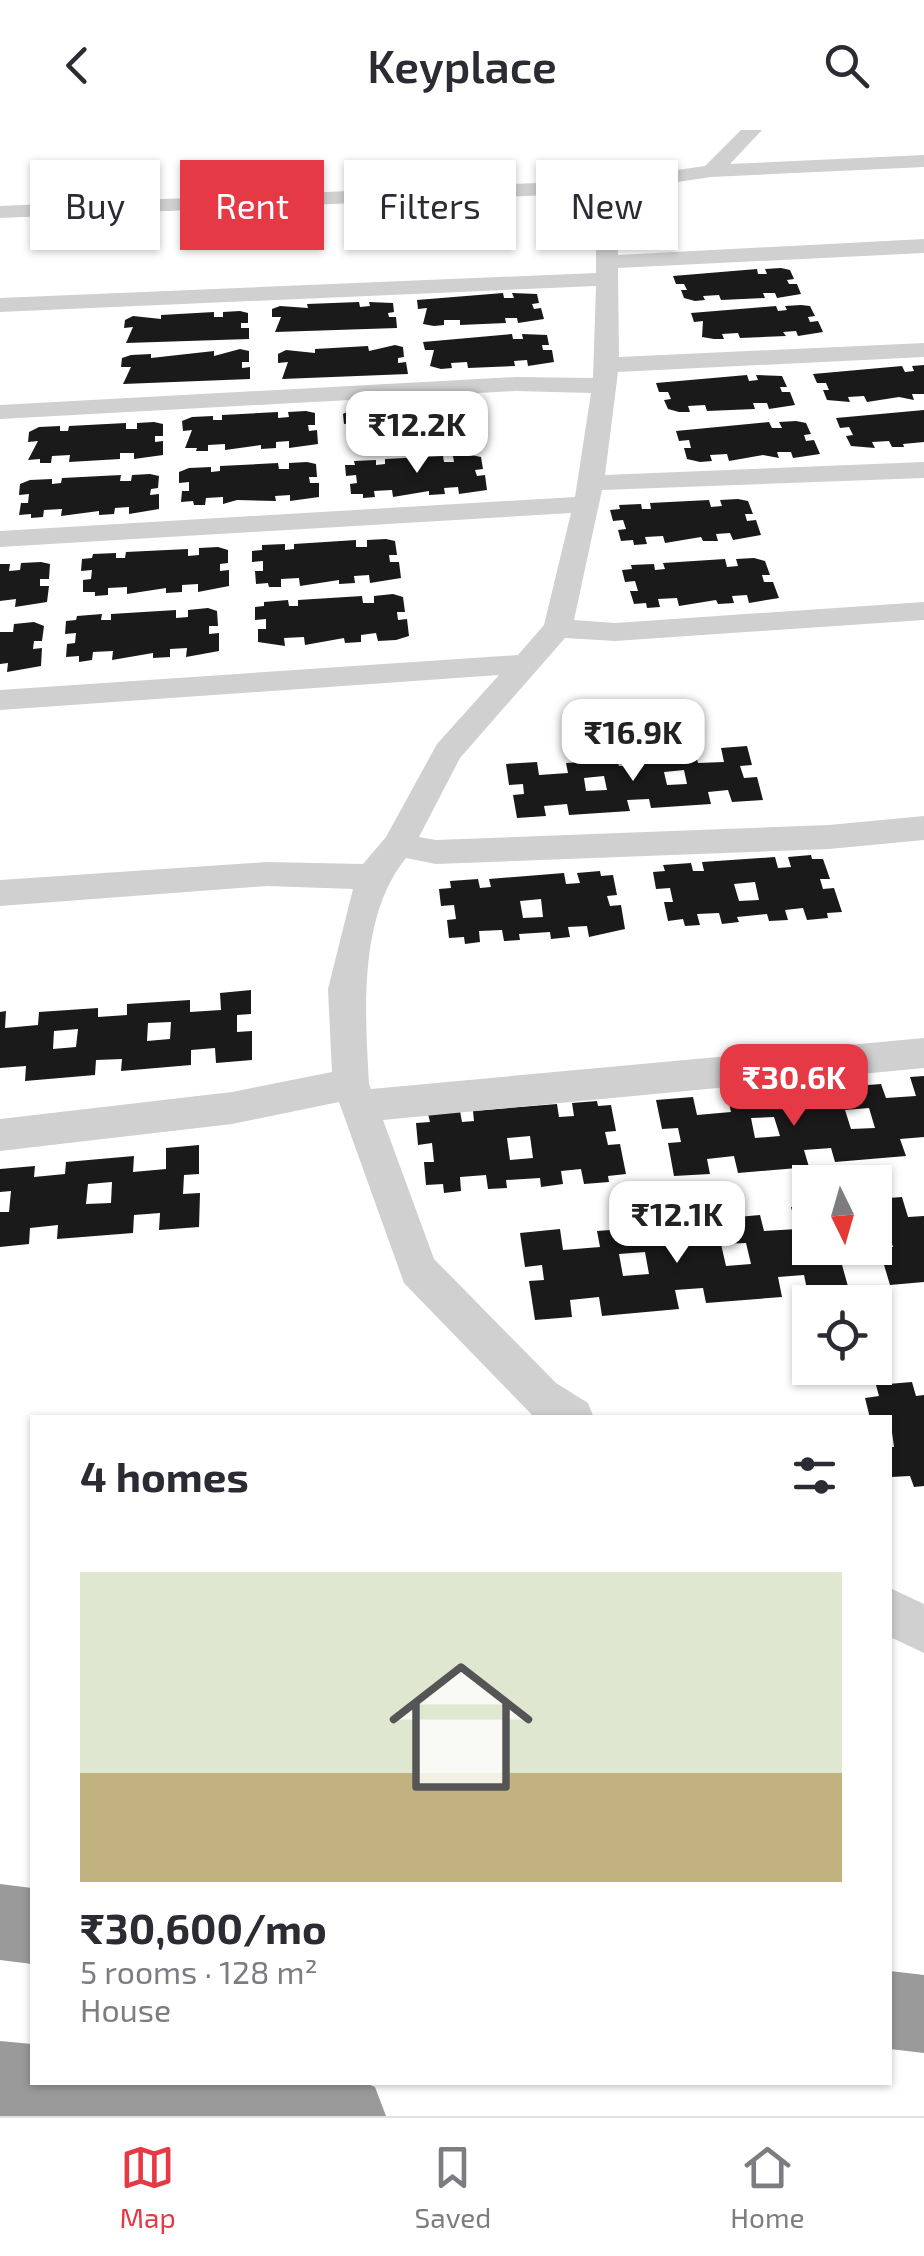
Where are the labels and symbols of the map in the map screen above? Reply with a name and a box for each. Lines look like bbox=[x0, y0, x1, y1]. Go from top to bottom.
pin: ₹12.2K bbox=[336, 391, 498, 476]
pin: ₹16.9K bbox=[552, 699, 714, 784]
pin: ₹30.6K bbox=[713, 1044, 875, 1129]
north arrow bbox=[792, 1165, 892, 1265]
pin: ₹12.1K bbox=[596, 1181, 758, 1266]

